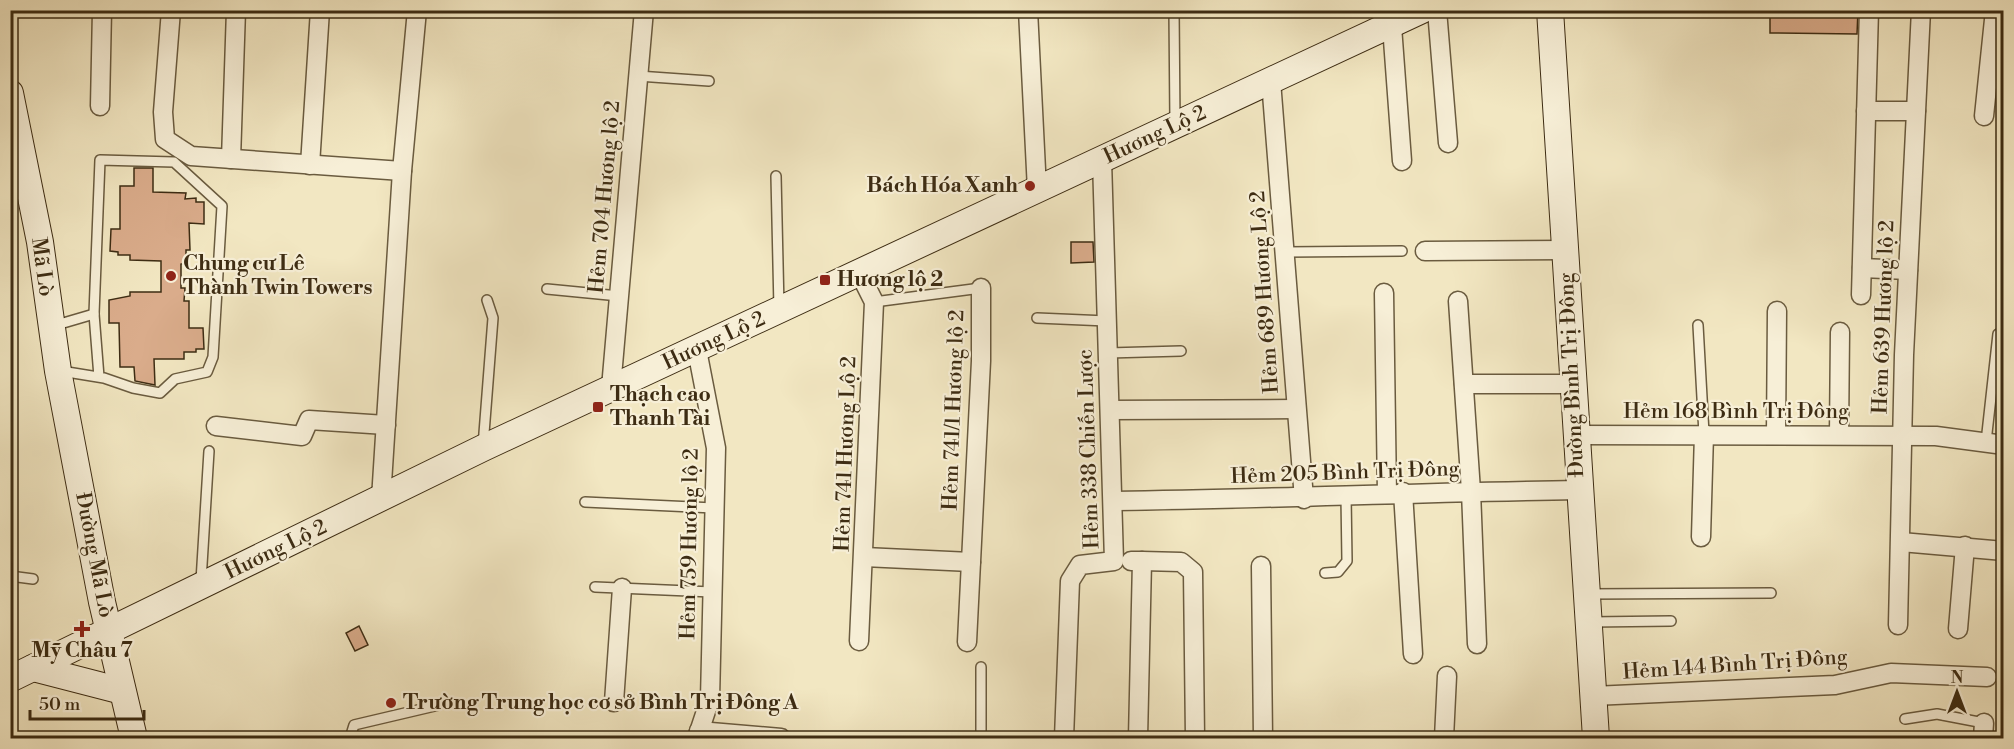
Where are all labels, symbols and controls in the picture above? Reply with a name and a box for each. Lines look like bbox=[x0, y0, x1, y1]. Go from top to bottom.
street label: Hẻm 704 Hương lộ 2 bbox=[584, 99, 626, 295]
street label: Hương Lộ 2 bbox=[1100, 100, 1210, 170]
place label: Bách Hóa Xanh bbox=[867, 173, 1018, 199]
marker: Bách Hóa Xanh bbox=[1023, 179, 1037, 193]
street label: Hẻm 689 Hương Lộ 2 bbox=[1245, 190, 1285, 394]
street label: Hẻm 639 Hương lộ 2 bbox=[1868, 220, 1900, 414]
street label: Mã Lò bbox=[25, 236, 59, 298]
place label: Chung cư Lê Thành Twin Towers bbox=[183, 251, 373, 301]
place label: Hương lộ 2 bbox=[837, 267, 943, 293]
marker: Chung cư Lê Thành Twin Towers bbox=[164, 269, 178, 283]
street label: Đường Bình Trị Đông bbox=[1554, 272, 1590, 478]
marker: Hương lộ 2 bbox=[818, 273, 832, 287]
street label: Hương Lộ 2 bbox=[659, 306, 769, 376]
street label: Hẻm 741/1 Hương lộ 2 bbox=[937, 309, 971, 511]
street label: Hẻm 338 Chiến Lược bbox=[1073, 349, 1105, 549]
street label: Hẻm 741 Hương Lộ 2 bbox=[830, 356, 862, 552]
place label: Thạch cao Thanh Tài bbox=[610, 382, 711, 432]
street label: Hẻm 168 Bình Trị Đông bbox=[1623, 399, 1849, 425]
marker: Thạch cao Thanh Tài bbox=[591, 400, 605, 414]
street label: Hẻm 759 Hương lộ 2 bbox=[675, 448, 705, 640]
street label: Hẻm 205 Bình Trị Đông bbox=[1230, 456, 1460, 490]
street label: Đường Mã Lò bbox=[69, 490, 119, 620]
street label: Hương Lộ 2 bbox=[221, 514, 331, 586]
marker: Mỹ Châu 7 bbox=[75, 622, 89, 636]
place label: Mỹ Châu 7 bbox=[31, 638, 133, 664]
street label: Hẻm 144 Bình Trị Đông bbox=[1622, 644, 1848, 686]
north arrow bbox=[1927, 662, 1987, 722]
text: N bbox=[1951, 668, 1964, 688]
scale bar bbox=[30, 683, 144, 721]
place label: Trường Trung học cơ sở Bình Trị Đông A bbox=[403, 690, 799, 716]
text: 50 m bbox=[39, 693, 81, 716]
marker: Trường Trung học cơ sở Bình Trị Đông A bbox=[384, 696, 398, 710]

